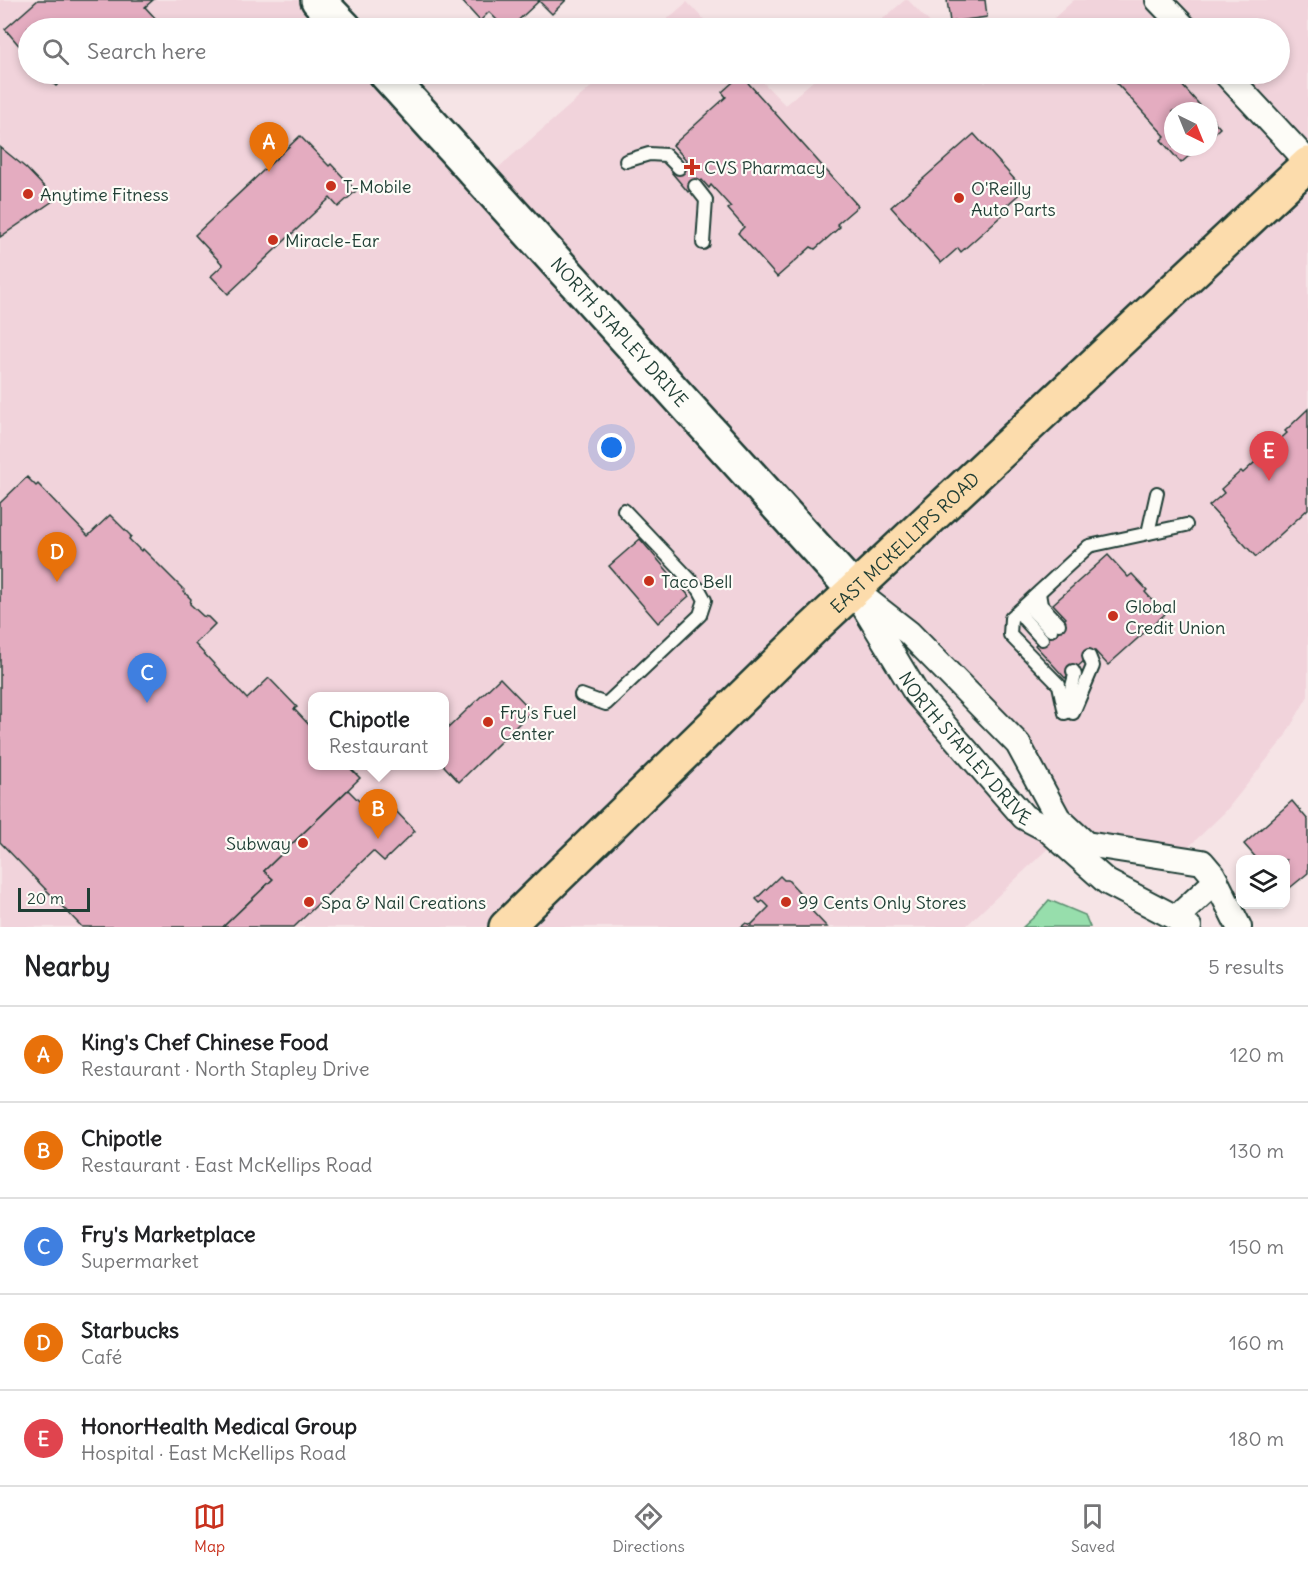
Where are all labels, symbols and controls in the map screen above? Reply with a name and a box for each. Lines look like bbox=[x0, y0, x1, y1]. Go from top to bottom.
search box bbox=[18, 18, 1290, 84]
icon: search bbox=[39, 35, 72, 68]
text: Search here bbox=[87, 37, 206, 65]
north arrow bbox=[1164, 102, 1218, 156]
pin: A bbox=[250, 122, 288, 172]
place label: CVS Pharmacy bbox=[704, 156, 826, 179]
marker: CVS Pharmacy bbox=[685, 160, 699, 174]
place label: T-Mobile bbox=[343, 175, 412, 198]
place label: O'Reilly Auto Parts bbox=[971, 177, 1056, 221]
marker: T-Mobile bbox=[324, 179, 338, 193]
place label: Anytime Fitness bbox=[40, 183, 169, 206]
marker: Anytime Fitness bbox=[21, 187, 35, 201]
marker: O'Reilly Auto Parts bbox=[952, 191, 966, 205]
place label: Miracle-Ear bbox=[285, 229, 380, 252]
marker: Miracle-Ear bbox=[266, 233, 280, 247]
street label: NORTH STAPLEY DRIVE bbox=[546, 252, 693, 411]
pin: E bbox=[1250, 432, 1288, 481]
your location bbox=[597, 433, 626, 462]
street label: EAST MCKELLIPS ROAD bbox=[825, 467, 984, 618]
pin: D bbox=[38, 532, 76, 582]
place label: Taco Bell bbox=[661, 570, 732, 593]
marker: Taco Bell bbox=[642, 574, 656, 588]
place label: Global Credit Union bbox=[1125, 595, 1225, 639]
marker: Global Credit Union bbox=[1106, 609, 1120, 623]
pin: C bbox=[128, 654, 166, 703]
street label: NORTH STAPLEY DRIVE bbox=[894, 667, 1035, 830]
popup bbox=[308, 692, 449, 770]
place label: Fry's Fuel Center bbox=[500, 701, 577, 745]
text: Chipotle bbox=[329, 705, 410, 733]
marker: Fry's Fuel Center bbox=[481, 715, 495, 729]
text: Restaurant bbox=[329, 733, 428, 758]
pin: B bbox=[358, 790, 398, 839]
place label: Subway bbox=[226, 832, 291, 855]
marker: Subway bbox=[296, 836, 310, 850]
map controls bbox=[1236, 855, 1290, 909]
button: layers bbox=[1236, 855, 1290, 909]
scale bar bbox=[18, 885, 90, 912]
text: 20 m bbox=[27, 888, 64, 908]
place label: Spa & Nail Creations bbox=[321, 891, 486, 914]
place label: 99 Cents Only Stores bbox=[798, 891, 966, 914]
marker: Spa & Nail Creations bbox=[302, 895, 316, 909]
marker: 99 Cents Only Stores bbox=[779, 895, 793, 909]
text: Nearby bbox=[24, 950, 110, 983]
text: 5 results bbox=[1208, 954, 1284, 979]
text: King's Chef Chinese Food bbox=[81, 1028, 328, 1056]
text: A bbox=[37, 1042, 50, 1067]
text: 120 m bbox=[1230, 1042, 1284, 1067]
text: Restaurant · North Stapley Drive bbox=[81, 1056, 369, 1081]
text: Chipotle bbox=[81, 1124, 162, 1152]
text: B bbox=[37, 1138, 50, 1163]
text: 130 m bbox=[1229, 1138, 1284, 1163]
text: Restaurant · East McKellips Road bbox=[81, 1152, 372, 1177]
text: Fry's Marketplace bbox=[81, 1220, 256, 1248]
text: C bbox=[37, 1234, 50, 1259]
text: 150 m bbox=[1229, 1234, 1284, 1259]
text: Supermarket bbox=[81, 1248, 199, 1273]
text: Starbucks bbox=[81, 1316, 179, 1344]
text: D bbox=[36, 1330, 51, 1355]
text: 160 m bbox=[1229, 1330, 1284, 1355]
text: Café bbox=[81, 1344, 122, 1369]
text: HonorHealth Medical Group bbox=[81, 1412, 357, 1440]
text: E bbox=[38, 1426, 49, 1451]
text: 180 m bbox=[1229, 1426, 1284, 1451]
text: Hospital · East McKellips Road bbox=[81, 1440, 346, 1465]
tab: Map bbox=[193, 1500, 226, 1556]
tab: Directions bbox=[612, 1500, 685, 1556]
tab: Saved bbox=[1071, 1500, 1115, 1556]

